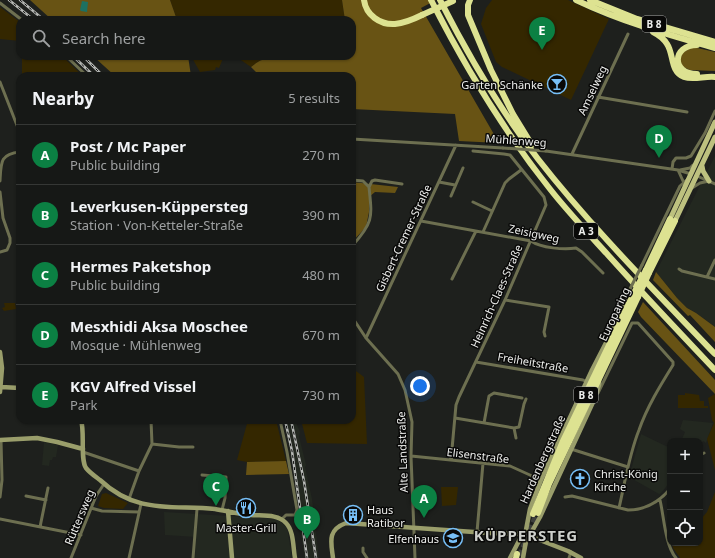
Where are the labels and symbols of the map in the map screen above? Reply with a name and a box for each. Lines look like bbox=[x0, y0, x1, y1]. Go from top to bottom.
road number: B 8 bbox=[642, 16, 666, 32]
pin: E bbox=[529, 17, 555, 50]
street label: Amselweg bbox=[574, 63, 610, 117]
bar icon: Garten Schänke bbox=[546, 73, 568, 95]
place label: Garten Schänke bbox=[461, 77, 543, 92]
pin: D bbox=[646, 125, 672, 158]
street label: Mühlenweg bbox=[485, 130, 547, 150]
street label: Gisbert-Cremer-Straße bbox=[372, 182, 434, 294]
street label: Zeisigweg bbox=[507, 220, 561, 246]
road number: A 3 bbox=[574, 223, 598, 239]
street label: Heinrich-Claes-Straße bbox=[466, 242, 526, 350]
street label: Europaring bbox=[595, 285, 633, 343]
street label: Freiheitstraße bbox=[496, 348, 570, 376]
your location bbox=[410, 376, 430, 396]
road number: B 8 bbox=[574, 387, 598, 403]
street label: Alte Landstraße bbox=[393, 411, 411, 493]
street label: Hardenbergstraße bbox=[516, 412, 568, 506]
street label: Elisenstraße bbox=[446, 444, 510, 466]
place label: Christ-König Kirche bbox=[594, 466, 658, 494]
church icon: Christ-König Kirche bbox=[569, 468, 591, 490]
pin: C bbox=[203, 473, 229, 506]
pin: A bbox=[411, 485, 437, 518]
street label: Rüttersweg bbox=[61, 487, 97, 547]
restaurant icon: Master-Grill bbox=[235, 497, 257, 519]
place label: Haus Ratibor bbox=[367, 502, 405, 530]
building icon: Haus Ratibor bbox=[342, 504, 364, 526]
pin: B bbox=[294, 506, 320, 539]
place label: Master-Grill bbox=[216, 520, 276, 535]
district label: KÜPPERSTEG bbox=[474, 525, 578, 545]
school or university icon: Elfenhaus bbox=[442, 527, 464, 549]
place label: Elfenhaus bbox=[388, 531, 439, 546]

